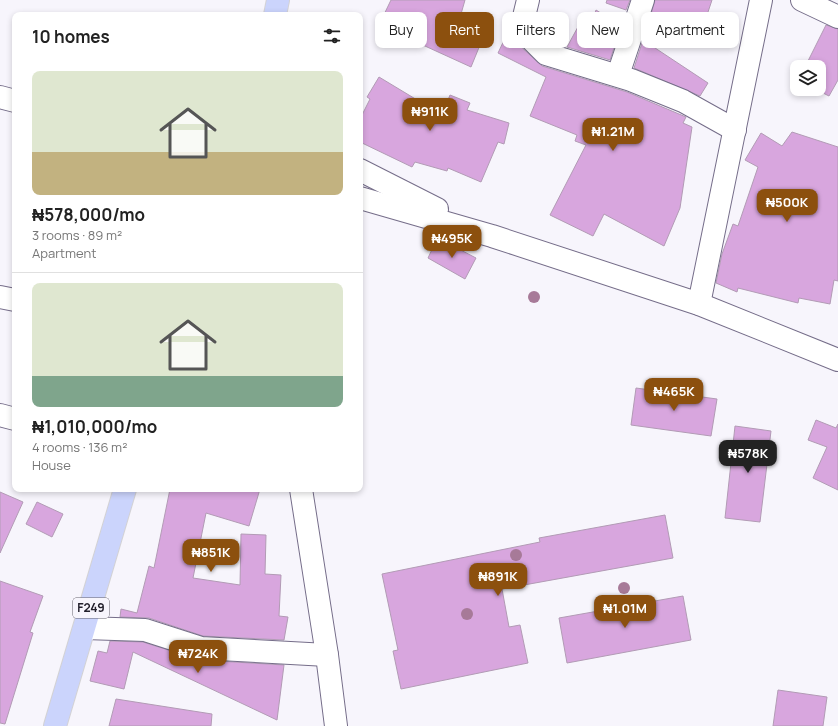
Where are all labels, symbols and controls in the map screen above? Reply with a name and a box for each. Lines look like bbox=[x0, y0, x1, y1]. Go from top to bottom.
chip: Buy bbox=[375, 12, 427, 48]
chip: Rent bbox=[435, 12, 494, 48]
chip: Filters bbox=[502, 12, 569, 48]
chip: New bbox=[577, 12, 633, 48]
chip: Apartment bbox=[641, 12, 739, 48]
text: 10 homes bbox=[32, 25, 110, 48]
icon: filters bbox=[321, 25, 343, 47]
map controls bbox=[790, 60, 826, 96]
button: layers bbox=[790, 60, 826, 96]
icon: home bbox=[152, 97, 224, 169]
pin: ₦911K bbox=[402, 98, 458, 132]
text: ₦911K bbox=[411, 102, 449, 120]
pin: ₦1.21M bbox=[580, 118, 646, 152]
text: ₦1.21M bbox=[591, 122, 635, 140]
pin: ₦500K bbox=[759, 189, 815, 223]
text: ₦500K bbox=[766, 193, 808, 211]
text: ₦578,000/mo bbox=[32, 203, 145, 226]
pin: ₦495K bbox=[424, 225, 480, 259]
text: 3 rooms · 89 m² bbox=[32, 226, 122, 244]
text: ₦495K bbox=[431, 229, 473, 247]
text: Apartment bbox=[32, 244, 96, 262]
icon: home bbox=[152, 309, 224, 381]
pin: ₦465K bbox=[646, 378, 702, 412]
text: ₦465K bbox=[653, 382, 695, 400]
text: ₦1,010,000/mo bbox=[32, 415, 157, 438]
text: 4 rooms · 136 m² bbox=[32, 438, 127, 456]
pin: ₦578K bbox=[720, 440, 776, 474]
text: ₦578K bbox=[728, 444, 768, 462]
text: House bbox=[32, 456, 71, 474]
pin: ₦851K bbox=[183, 539, 239, 573]
text: ₦851K bbox=[191, 543, 231, 561]
pin: ₦891K bbox=[470, 563, 526, 597]
text: ₦891K bbox=[478, 567, 518, 585]
pin: ₦1.01M bbox=[592, 595, 658, 629]
road number: F249 bbox=[73, 598, 109, 618]
text: ₦1.01M bbox=[603, 599, 647, 617]
pin: ₦724K bbox=[170, 640, 226, 674]
text: ₦724K bbox=[178, 644, 218, 662]

